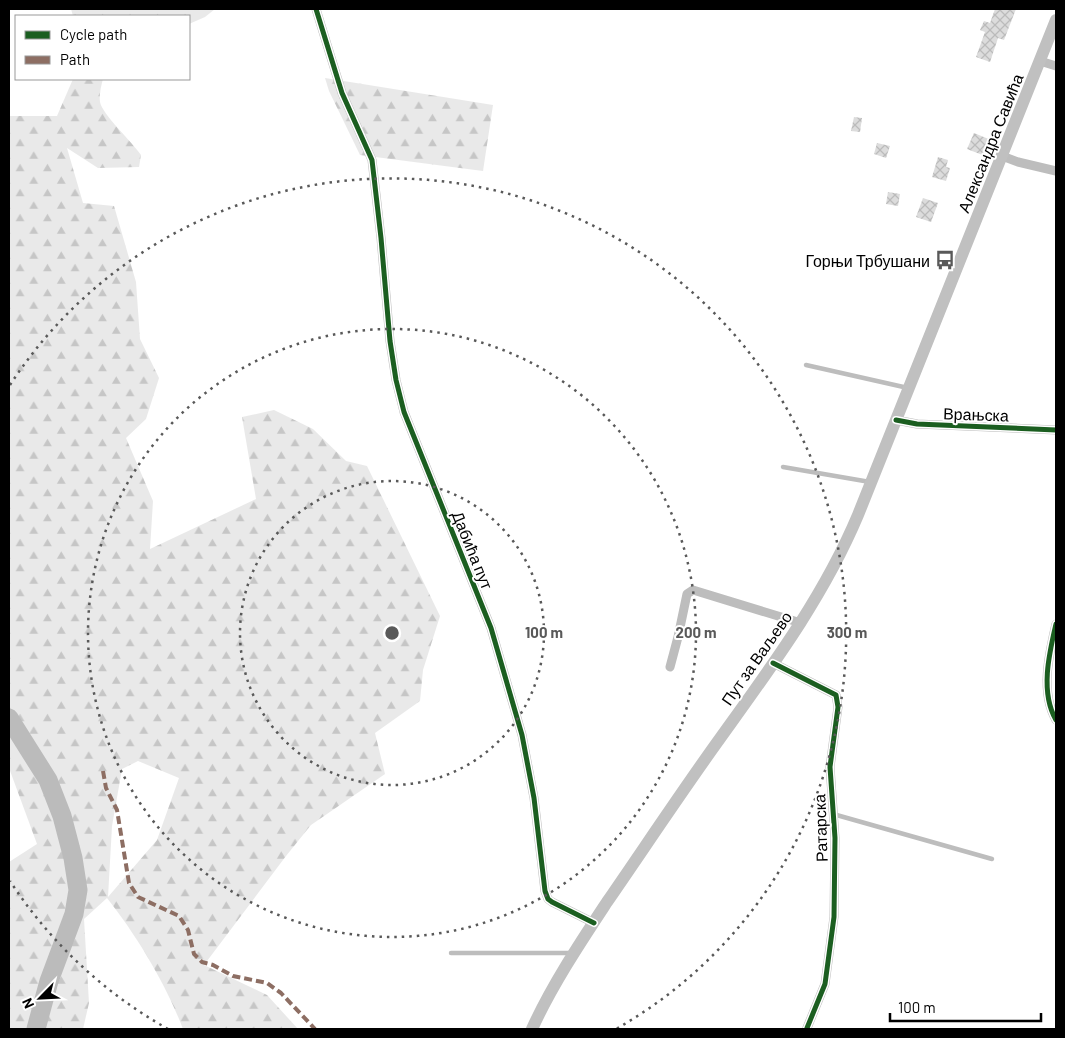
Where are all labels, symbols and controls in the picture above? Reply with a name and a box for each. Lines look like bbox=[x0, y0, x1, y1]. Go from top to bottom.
legend bbox=[15, 15, 190, 80]
text: Cycle path bbox=[60, 25, 127, 43]
text: Path bbox=[60, 50, 90, 68]
street label: Александра Савића bbox=[953, 71, 1027, 215]
bus stop icon: Горњи Трбушани bbox=[934, 249, 956, 271]
place label: Горњи Трбушани bbox=[805, 251, 930, 270]
street label: Врањска bbox=[943, 403, 1009, 425]
street label: Дабића пут bbox=[449, 508, 498, 593]
street label: Пут за Ваљево bbox=[717, 608, 795, 708]
text: 100 m bbox=[525, 623, 563, 641]
text: 200 m bbox=[675, 623, 717, 641]
text: 300 m bbox=[827, 623, 867, 641]
centre of rings bbox=[383, 624, 401, 642]
street label: Ратарска bbox=[809, 794, 831, 862]
north arrow bbox=[15, 973, 65, 1023]
scale bar bbox=[890, 990, 1041, 1022]
text: N bbox=[18, 996, 37, 1011]
text: 100 m bbox=[898, 998, 936, 1016]

